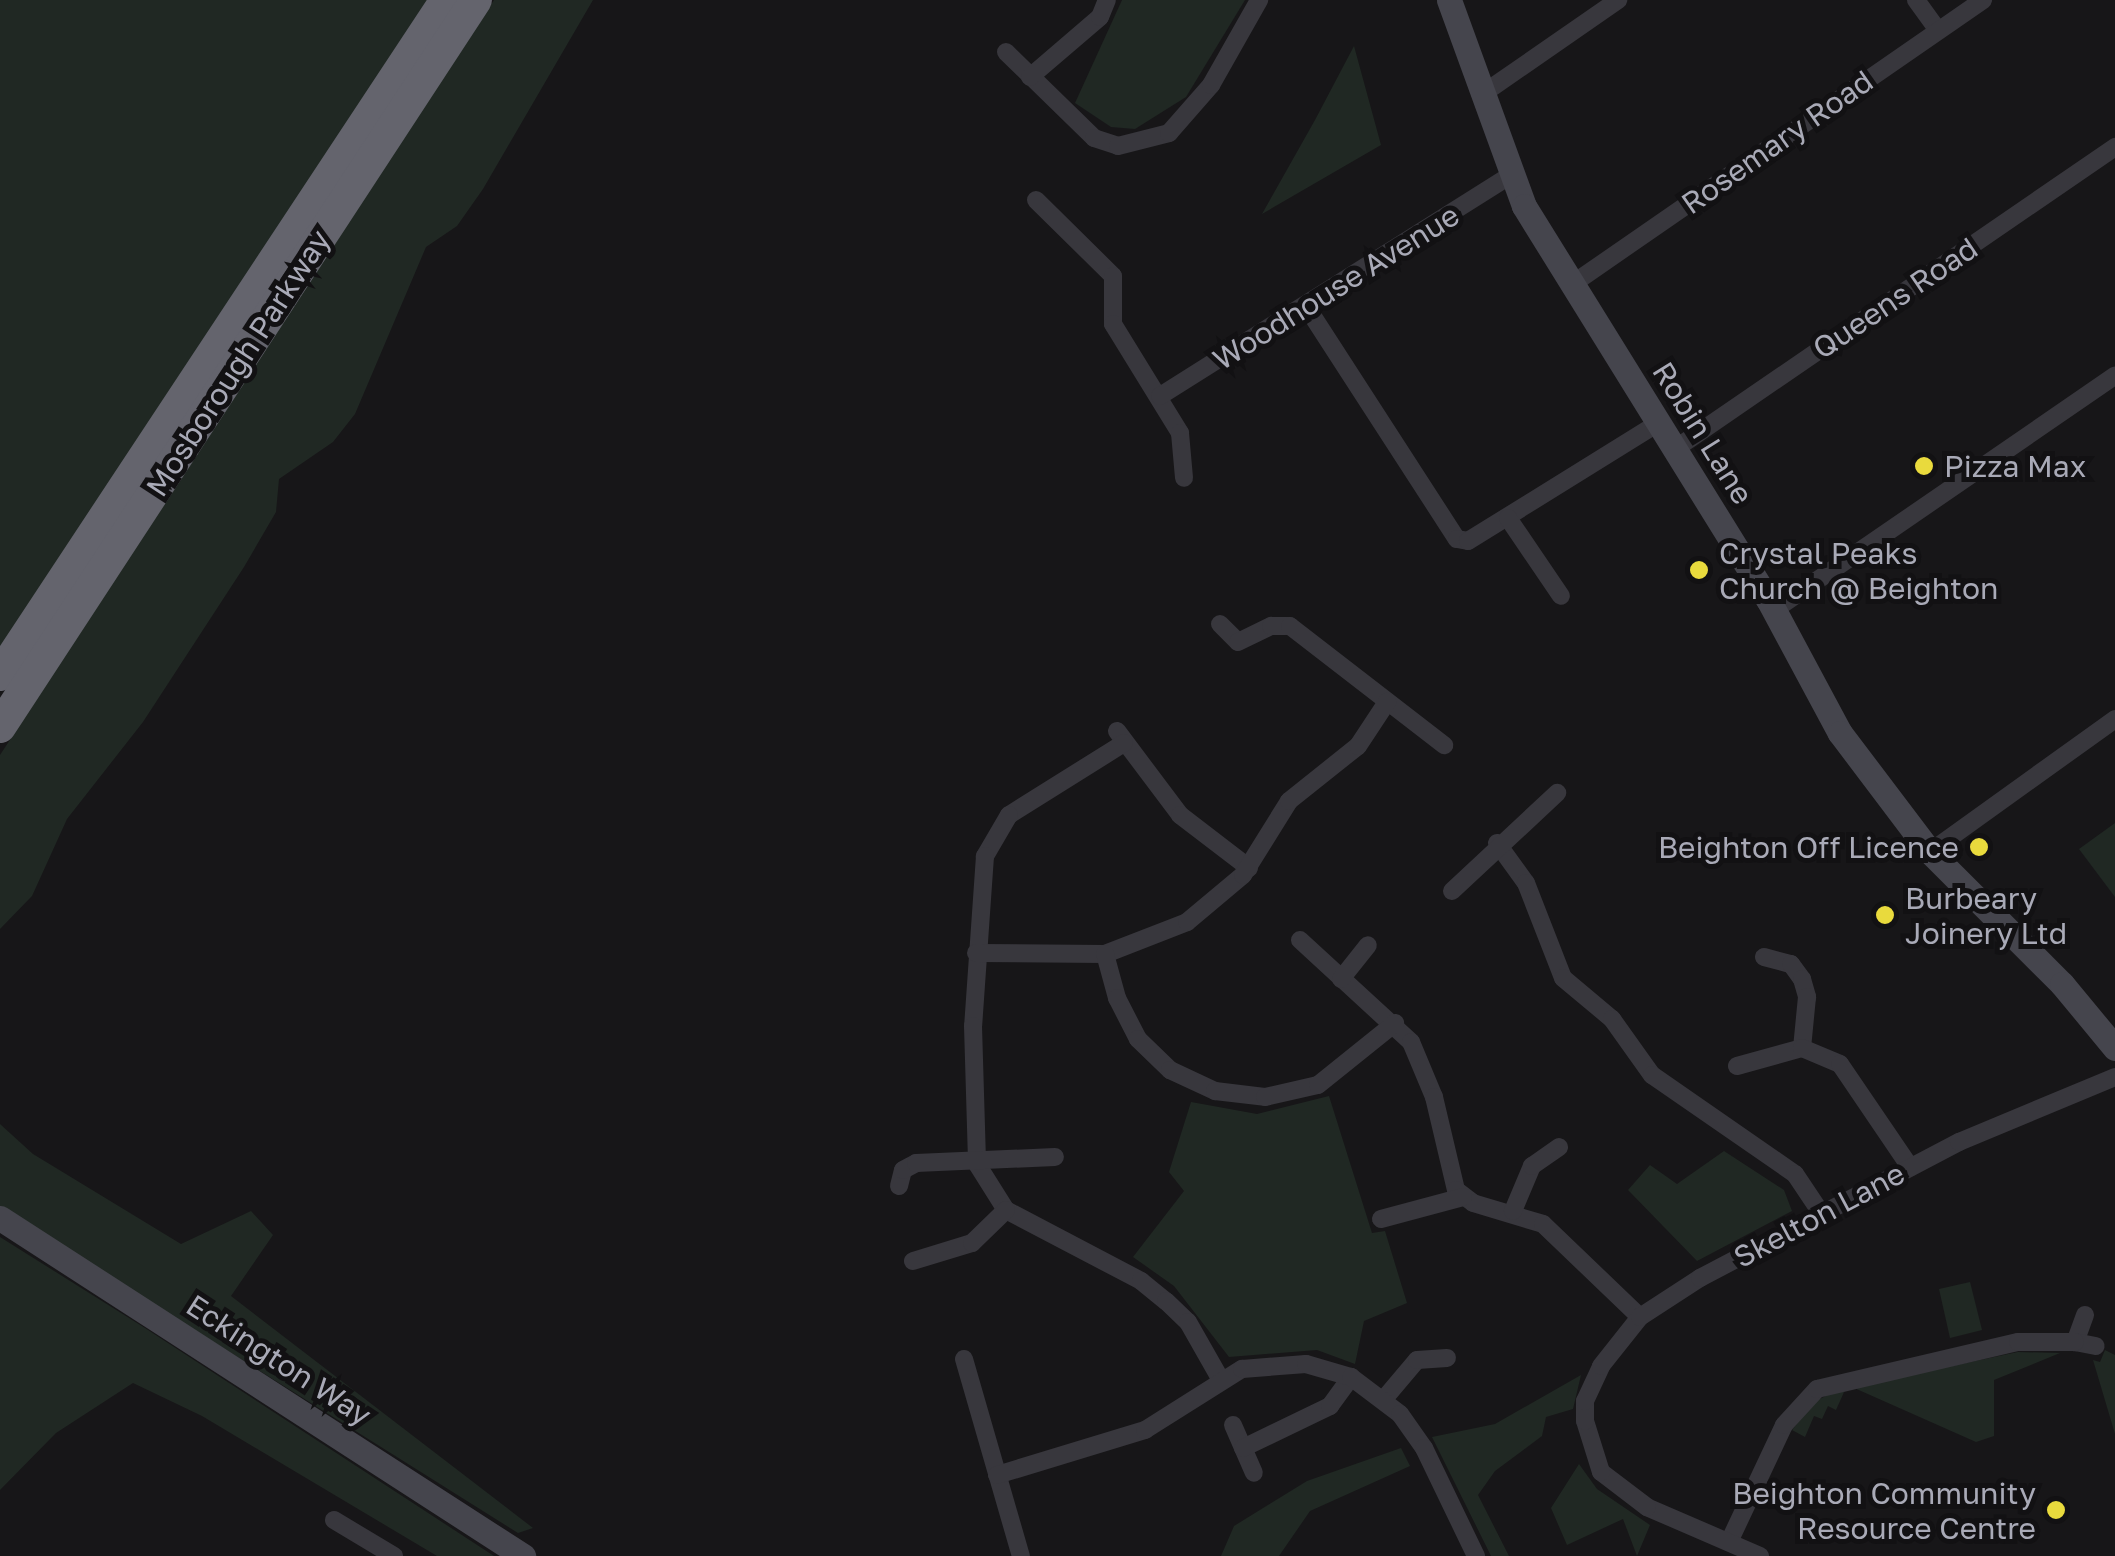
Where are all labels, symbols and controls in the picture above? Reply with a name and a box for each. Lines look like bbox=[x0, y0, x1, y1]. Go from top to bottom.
street label: Rosemary Road bbox=[1674, 63, 1880, 221]
street label: Woodhouse Avenue bbox=[1206, 197, 1466, 377]
street label: Mosborough Parkway bbox=[138, 223, 338, 503]
street label: Queens Road bbox=[1806, 230, 1984, 366]
street label: Robin Lane bbox=[1645, 355, 1761, 511]
place label: Pizza Max bbox=[1944, 448, 2086, 484]
marker: Pizza Max bbox=[1913, 455, 1935, 477]
place label: Crystal Peaks Church @ Beighton bbox=[1719, 535, 1998, 606]
marker: Crystal Peaks Church @ Beighton bbox=[1688, 559, 1710, 581]
place label: Beighton Off Licence bbox=[1658, 829, 1959, 865]
marker: Beighton Off Licence bbox=[1968, 836, 1990, 858]
place label: Burbeary Joinery Ltd bbox=[1905, 880, 2067, 950]
marker: Burbeary Joinery Ltd bbox=[1874, 904, 1896, 926]
street label: Skelton Lane bbox=[1728, 1155, 1910, 1275]
street label: Eckington Way bbox=[180, 1287, 378, 1433]
place label: Beighton Community Resource Centre bbox=[1732, 1475, 2036, 1546]
marker: Beighton Community Resource Centre bbox=[2045, 1499, 2067, 1521]

